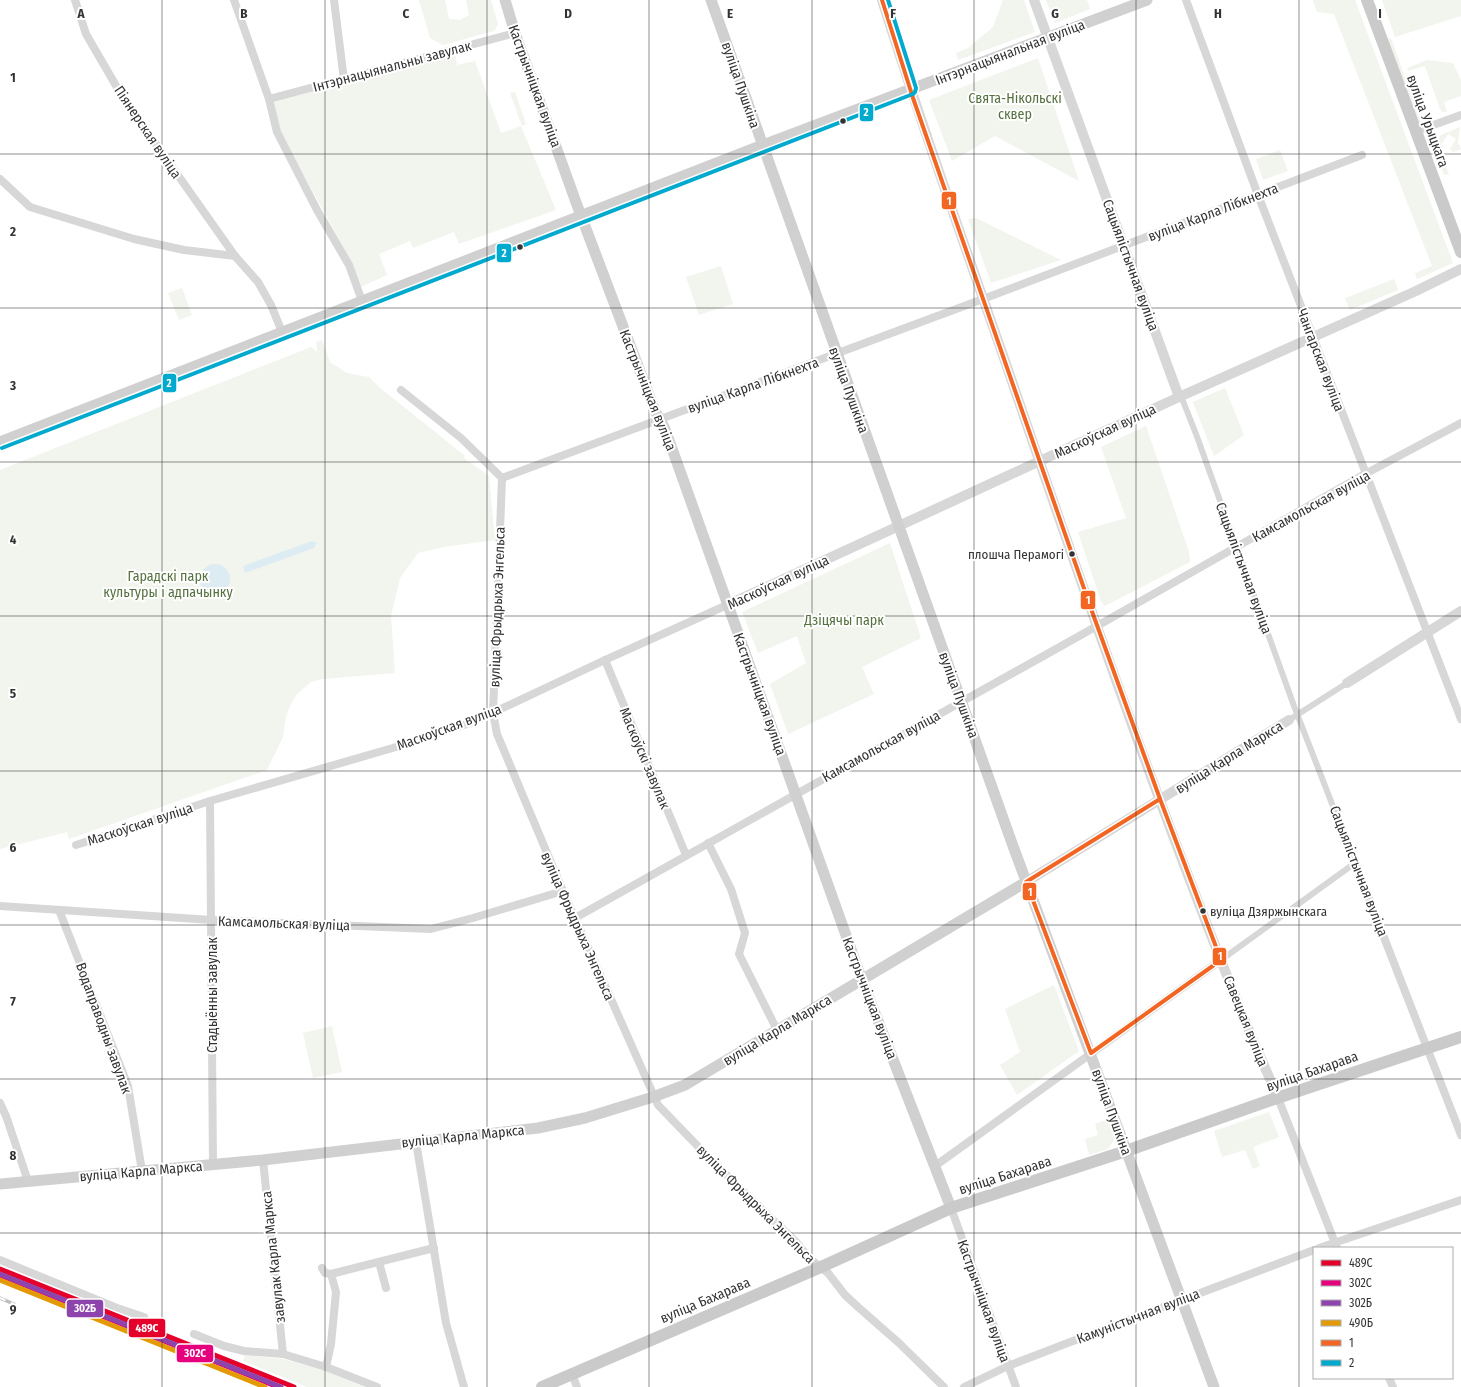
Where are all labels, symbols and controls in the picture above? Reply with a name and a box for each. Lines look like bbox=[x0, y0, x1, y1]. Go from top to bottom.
text: A bbox=[76, 6, 85, 21]
text: B bbox=[240, 6, 248, 21]
text: C bbox=[403, 6, 410, 21]
text: D bbox=[564, 6, 572, 21]
text: E bbox=[727, 6, 733, 21]
text: F bbox=[890, 6, 896, 21]
text: G bbox=[1051, 6, 1059, 21]
text: H bbox=[1214, 6, 1222, 21]
text: I bbox=[1378, 6, 1382, 21]
street label: Інтэрнацыянальная вуліца bbox=[933, 16, 1088, 89]
street label: Кастрычніцкая вуліца bbox=[504, 22, 565, 150]
street label: Інтэрнацыянальны завулак bbox=[311, 37, 473, 96]
street label: вуліца Пушкіна bbox=[718, 40, 763, 131]
text: 1 bbox=[10, 70, 16, 85]
street label: вуліца Урыцкага bbox=[1403, 73, 1452, 170]
street label: Піянерская вуліца bbox=[110, 83, 185, 182]
park label: Свята-Нікольскі сквер bbox=[968, 90, 1062, 123]
line badge: 2 bbox=[859, 103, 874, 122]
text: 2 bbox=[862, 106, 869, 119]
unlabelled marker bbox=[838, 116, 848, 126]
street label: вуліца Карла Лібкнехта bbox=[1146, 180, 1281, 245]
line badge: 1 bbox=[941, 191, 957, 210]
text: 1 bbox=[947, 195, 951, 208]
street label: Сацыялістычная вуліца bbox=[1099, 197, 1162, 333]
text: 2 bbox=[9, 224, 16, 239]
unlabelled marker bbox=[515, 242, 525, 252]
line badge: 2 bbox=[496, 243, 512, 263]
text: 2 bbox=[500, 247, 507, 260]
street label: Чангарская вуліца bbox=[1293, 306, 1348, 414]
street label: Кастрычніцкая вуліца bbox=[615, 327, 680, 453]
street label: вуліца Пушкіна bbox=[825, 345, 872, 436]
street label: вуліца Карла Лібкнехта bbox=[685, 354, 821, 417]
line badge: 2 bbox=[162, 373, 177, 393]
text: 2 bbox=[165, 377, 172, 390]
text: 3 bbox=[9, 378, 16, 393]
street label: Маскоўская вуліца bbox=[1052, 400, 1159, 462]
street label: Камсамольская вуліца bbox=[1249, 467, 1373, 546]
street label: Сацыялістычная вуліца bbox=[1212, 500, 1275, 636]
street label: вуліца Фрыдрыха Энгельса bbox=[486, 526, 509, 688]
text: 4 bbox=[10, 532, 17, 547]
place label: плошча Перамогі bbox=[968, 547, 1064, 562]
marker: плошча Перамогі bbox=[1067, 549, 1077, 559]
street label: Маскоўская вуліца bbox=[725, 551, 832, 613]
park label: Гарадскі парк культуры і адпачынку bbox=[103, 568, 233, 601]
line badge: 1 bbox=[1080, 590, 1096, 610]
text: 1 bbox=[1086, 594, 1090, 607]
park label: Дзіцячы парк bbox=[803, 612, 884, 629]
street label: Кастрычніцкая вуліца bbox=[729, 630, 790, 758]
street label: вуліца Пушкіна bbox=[935, 650, 982, 741]
text: 5 bbox=[10, 686, 16, 701]
street label: Маскоўская вуліца bbox=[395, 701, 504, 754]
street label: Маскоўскі завулак bbox=[615, 705, 674, 812]
street label: Камсамольская вуліца bbox=[819, 707, 943, 786]
street label: вуліца Карла Маркса bbox=[1172, 717, 1286, 797]
street label: Маскоўская вуліца bbox=[85, 799, 195, 850]
street label: Сацыялістычная вуліца bbox=[1326, 803, 1391, 939]
text: 6 bbox=[10, 840, 17, 855]
street label: вуліца Фрыдрыха Энгельса bbox=[537, 849, 618, 1003]
line badge: 1 bbox=[1022, 882, 1037, 901]
text: 1 bbox=[1028, 886, 1032, 899]
place label: вуліца Дзяржынскага bbox=[1210, 904, 1327, 919]
marker: вуліца Дзяржынскага bbox=[1198, 906, 1208, 916]
street label: Камсамольская вуліца bbox=[218, 913, 350, 934]
street label: Кастрычніцкая вуліца bbox=[838, 935, 901, 1062]
street label: Стадыённы завулак bbox=[204, 937, 221, 1053]
line badge: 1 bbox=[1212, 947, 1227, 966]
text: 1 bbox=[1218, 950, 1222, 963]
street label: Водаправодны завулак bbox=[72, 960, 135, 1096]
street label: Савецкая вуліца bbox=[1220, 973, 1272, 1069]
street label: вуліца Карла Маркса bbox=[720, 991, 835, 1070]
text: 7 bbox=[10, 994, 16, 1009]
street label: вуліца Бахарава bbox=[1264, 1048, 1361, 1095]
street label: вуліца Пушкіна bbox=[1088, 1067, 1135, 1158]
street label: вуліца Карла Маркса bbox=[401, 1122, 525, 1151]
street label: вуліца Фрыдрыха Энгельса bbox=[693, 1142, 819, 1267]
text: 8 bbox=[10, 1148, 17, 1163]
street label: вуліца Бахарава bbox=[957, 1152, 1054, 1198]
street label: вуліца Карла Маркса bbox=[79, 1158, 203, 1185]
street label: завулак Карла Маркса bbox=[258, 1190, 289, 1324]
street label: Кастрычніцкая вуліца bbox=[953, 1237, 1014, 1365]
legend bbox=[1313, 1247, 1453, 1379]
text: 489С bbox=[1349, 1256, 1373, 1270]
street label: вуліца Бахарава bbox=[658, 1274, 753, 1327]
text: 302С bbox=[1349, 1276, 1372, 1290]
street label: Камуністычная вуліца bbox=[1074, 1285, 1202, 1348]
text: 302Б bbox=[1349, 1296, 1372, 1310]
line badge: 302Б bbox=[66, 1299, 104, 1318]
text: 9 bbox=[10, 1302, 17, 1317]
text: 302Б bbox=[73, 1302, 96, 1315]
text: 490Б bbox=[1349, 1316, 1373, 1330]
line badge: 489С bbox=[128, 1318, 166, 1338]
text: 489С bbox=[136, 1322, 159, 1335]
text: 1 bbox=[1349, 1336, 1354, 1350]
line badge: 302С bbox=[176, 1344, 214, 1363]
text: 302С bbox=[183, 1347, 206, 1360]
text: 2 bbox=[1349, 1356, 1354, 1370]

